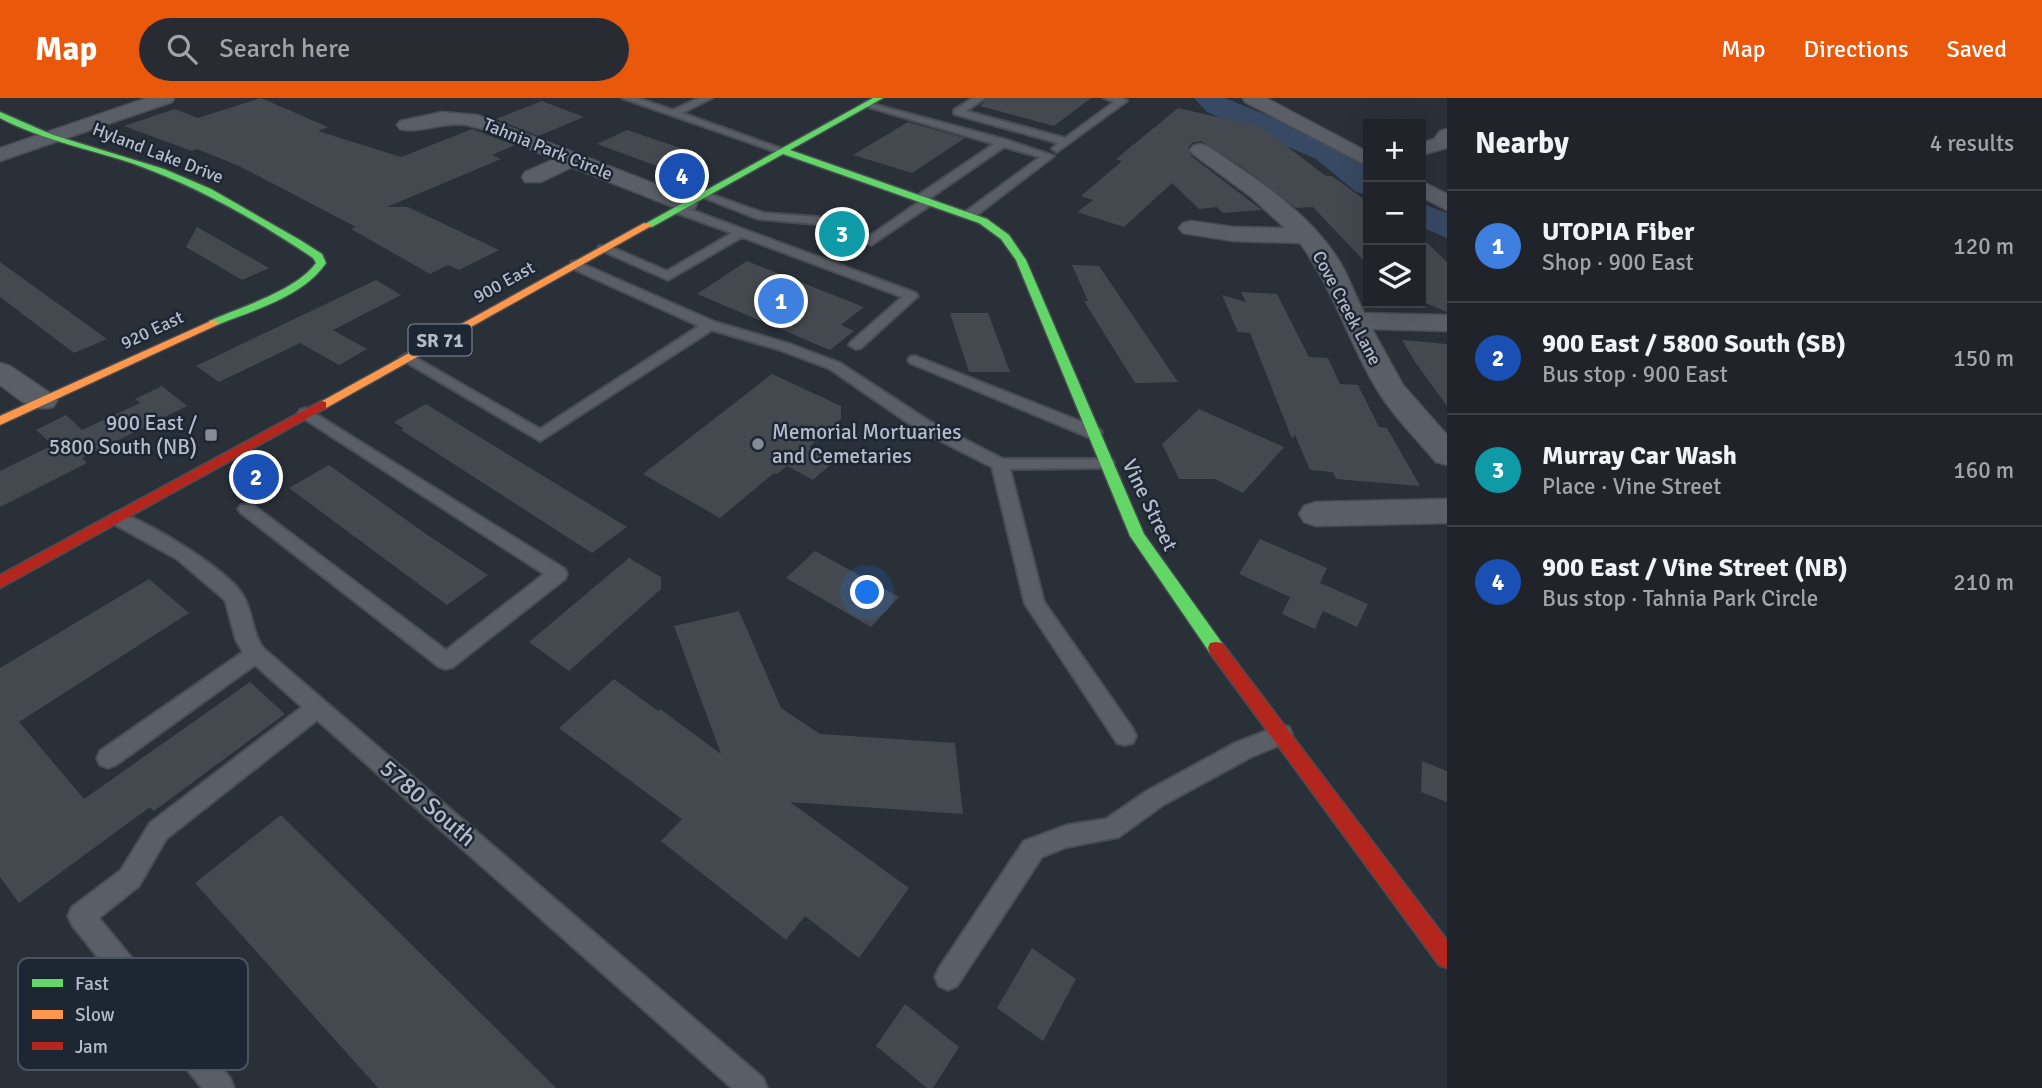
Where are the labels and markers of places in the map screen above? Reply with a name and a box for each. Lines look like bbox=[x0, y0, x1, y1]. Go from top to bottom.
pin: 4 bbox=[659, 150, 705, 202]
pin: 3 bbox=[819, 208, 865, 260]
pin: 1 bbox=[758, 275, 804, 327]
place label: 900 East / 5800 South (NB) bbox=[49, 410, 197, 460]
place label: Memorial Mortuaries and Cemetaries bbox=[772, 419, 961, 469]
marker: 900 East / 5800 South (NB) bbox=[203, 427, 219, 443]
marker: Memorial Mortuaries and Cemetaries bbox=[750, 436, 766, 452]
pin: 2 bbox=[233, 451, 279, 503]

